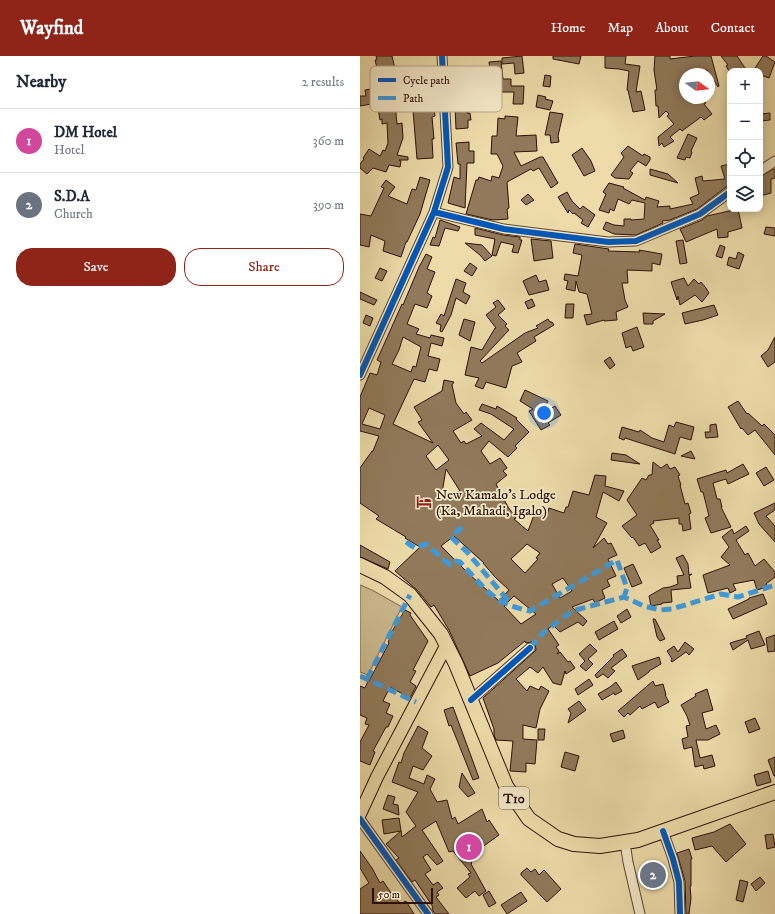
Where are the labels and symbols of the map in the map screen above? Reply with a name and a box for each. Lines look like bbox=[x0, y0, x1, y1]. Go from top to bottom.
legend bbox=[370, 66, 502, 112]
north arrow bbox=[679, 68, 715, 104]
text: Cycle path bbox=[403, 74, 450, 88]
text: Path bbox=[403, 92, 424, 106]
your location bbox=[534, 403, 554, 423]
place label: New Kamalo's Lodge (Ka, Mahadi, Igalo) bbox=[436, 486, 556, 520]
hotel icon: New Kamalo's Lodge (Ka, Mahadi, Igalo) bbox=[415, 493, 433, 511]
road number: T10 bbox=[499, 787, 529, 809]
pin: 1 bbox=[456, 832, 482, 862]
pin: 2 bbox=[640, 860, 666, 890]
scale bar bbox=[372, 886, 433, 905]

